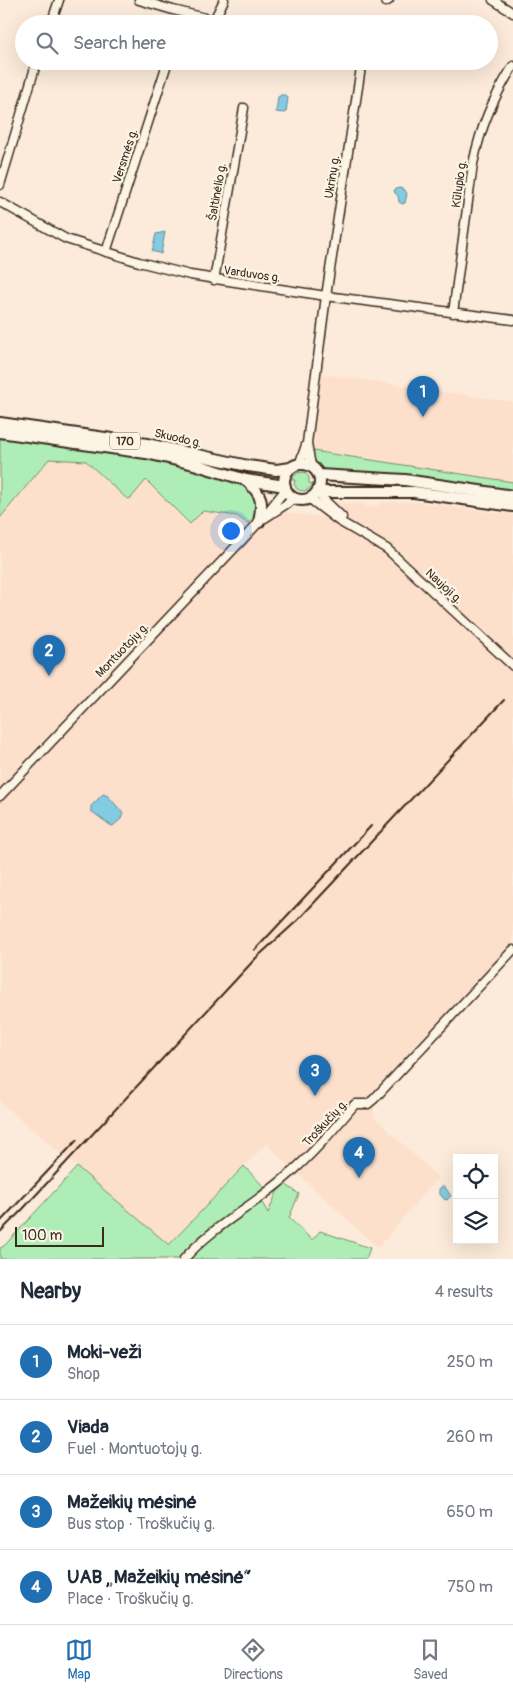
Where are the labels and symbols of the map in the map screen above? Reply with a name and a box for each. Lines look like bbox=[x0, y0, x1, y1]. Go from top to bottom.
street label: Versmės g. bbox=[110, 127, 141, 185]
street label: Ukrinų g. bbox=[322, 154, 343, 200]
street label: Kūlupio g. bbox=[449, 159, 470, 209]
street label: Šaltinėlio g. bbox=[204, 162, 230, 222]
street label: Varduvos g. bbox=[223, 263, 281, 286]
pin: 1 bbox=[407, 376, 439, 417]
street label: Skuodo g. bbox=[153, 426, 203, 451]
road number: 170 bbox=[110, 432, 140, 450]
your location bbox=[218, 518, 244, 544]
street label: Naujoji g. bbox=[422, 566, 465, 607]
street label: Montuotojų g. bbox=[92, 620, 152, 681]
pin: 2 bbox=[33, 635, 65, 676]
pin: 3 bbox=[299, 1055, 331, 1096]
street label: Troškučių g. bbox=[300, 1097, 351, 1150]
pin: 4 bbox=[343, 1137, 375, 1178]
scale bar bbox=[15, 1224, 104, 1247]

